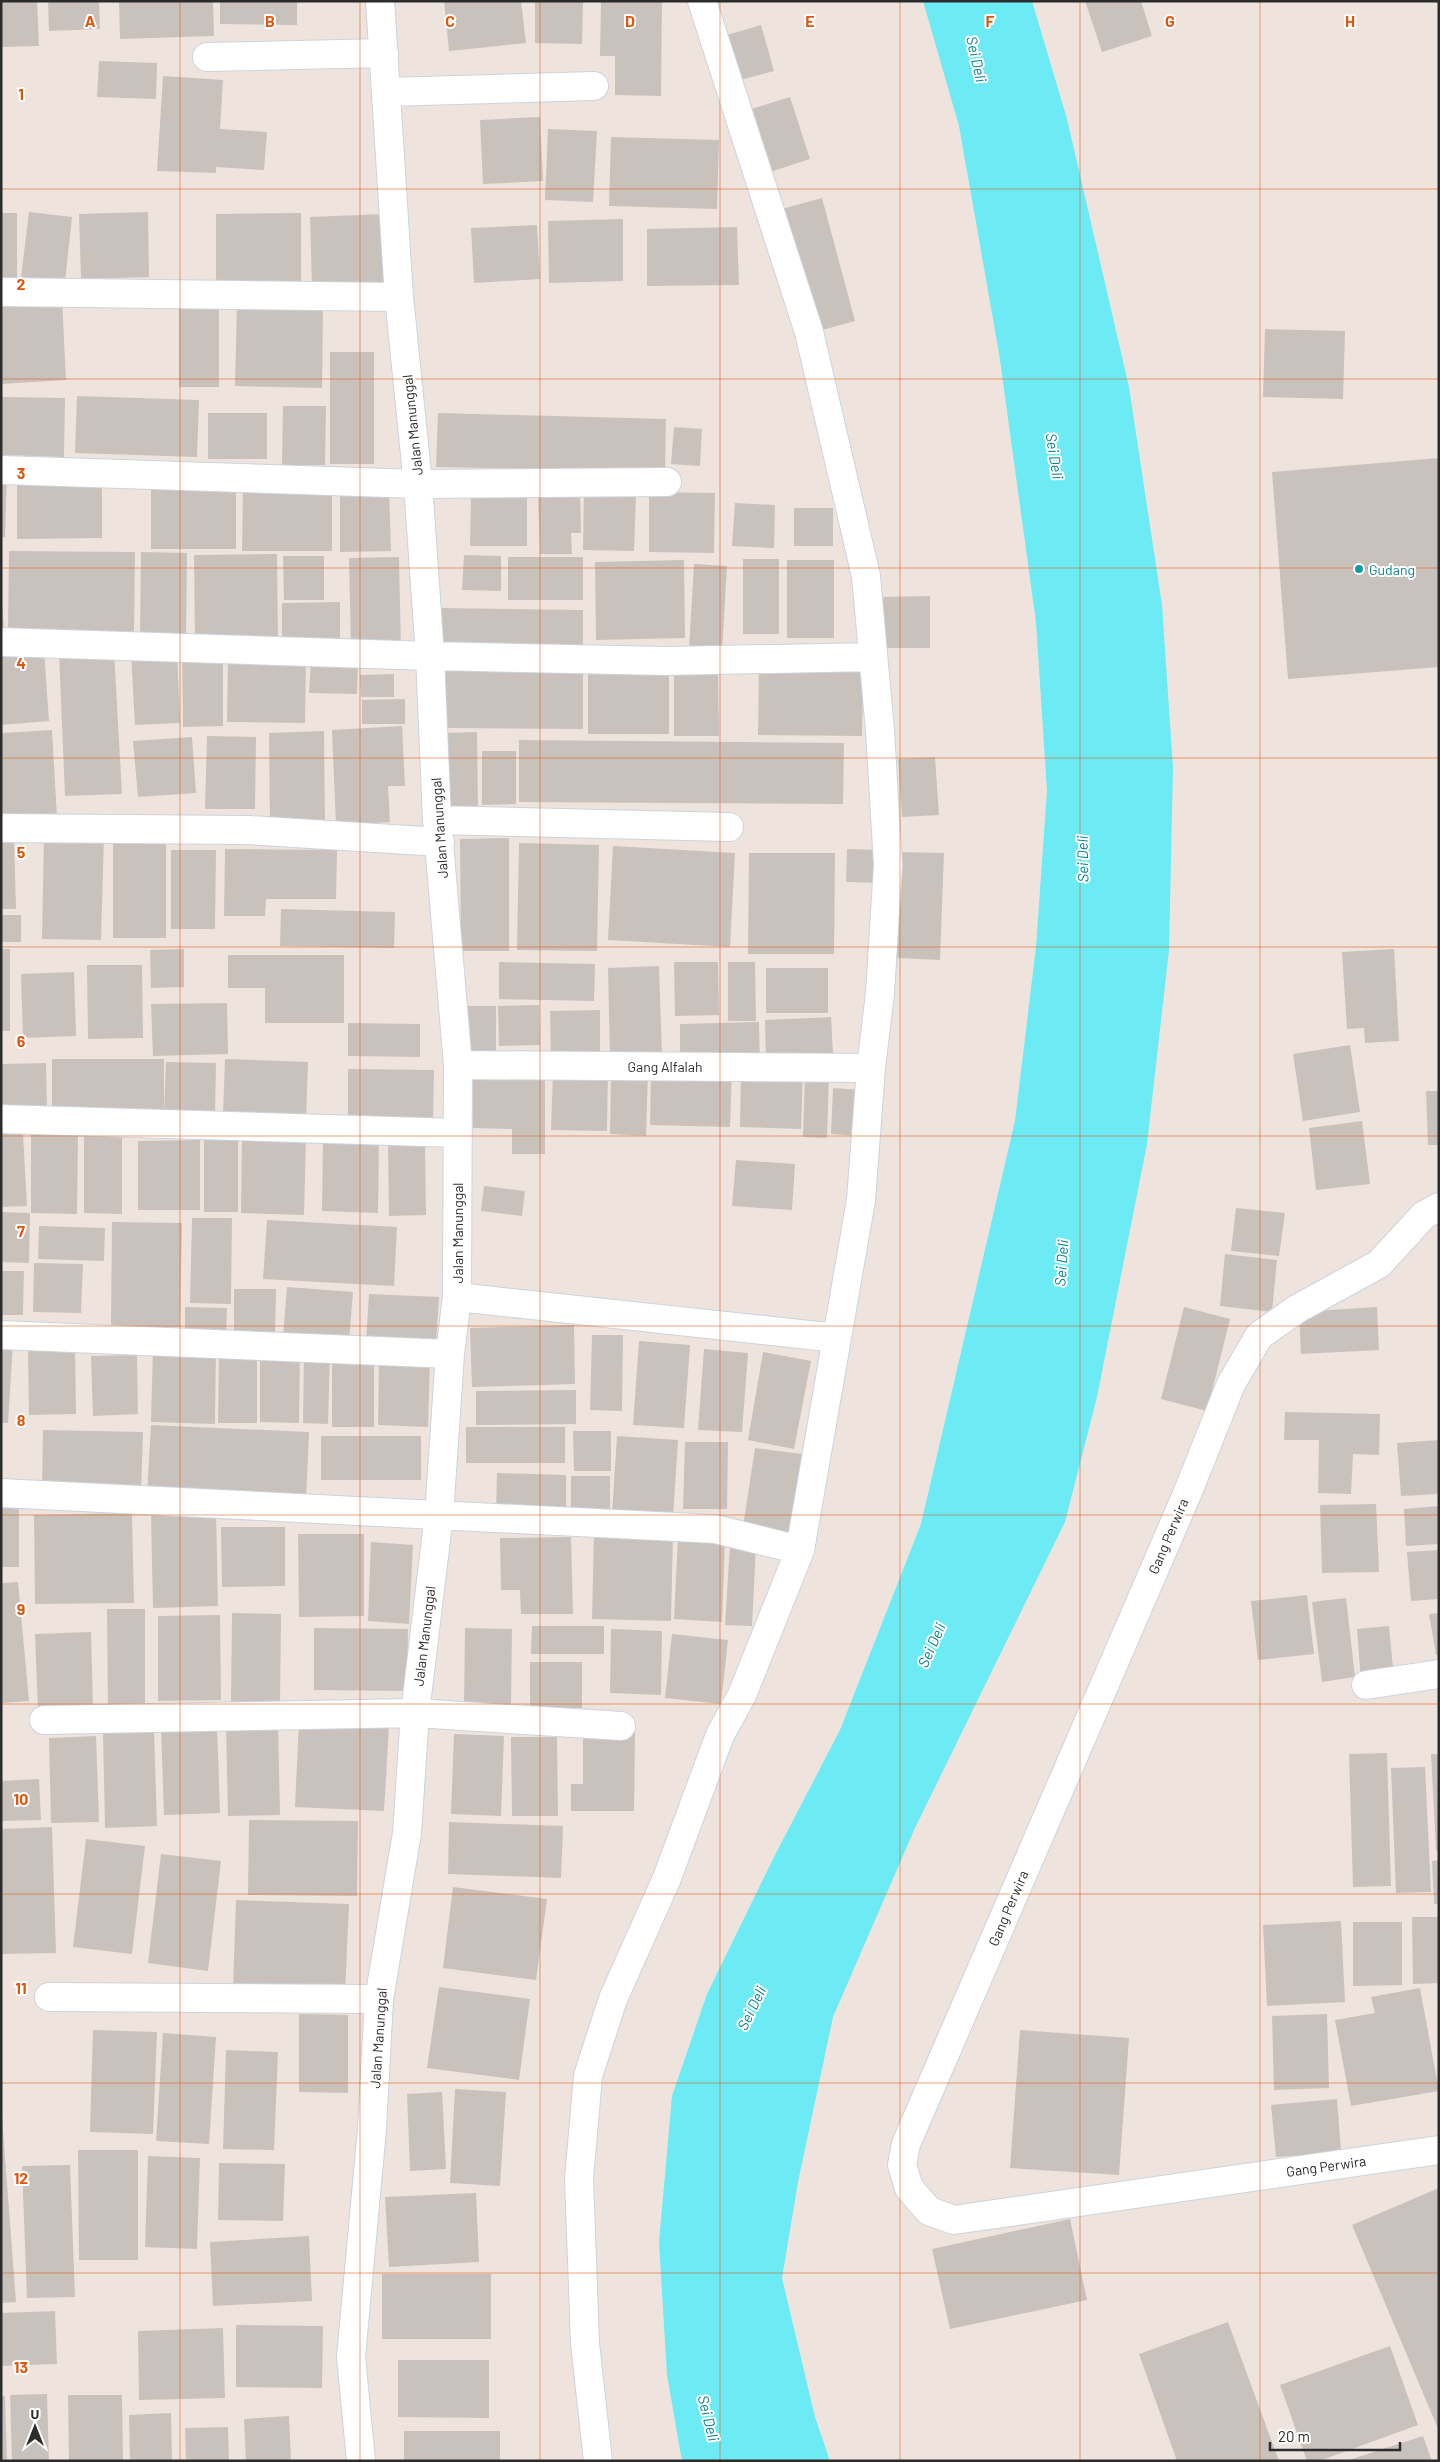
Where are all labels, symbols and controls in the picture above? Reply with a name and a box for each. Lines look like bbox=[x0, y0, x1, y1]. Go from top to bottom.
text: A bbox=[85, 11, 96, 30]
text: B bbox=[265, 11, 275, 30]
text: C bbox=[445, 11, 455, 30]
text: D bbox=[625, 11, 635, 30]
text: E bbox=[805, 11, 815, 30]
text: F bbox=[986, 11, 995, 30]
text: G bbox=[1165, 11, 1175, 30]
text: H bbox=[1345, 11, 1355, 30]
water label: Sei Deli bbox=[963, 34, 991, 84]
text: 1 bbox=[18, 84, 24, 103]
text: 2 bbox=[17, 274, 26, 293]
street label: Jalan Manunggal bbox=[398, 374, 426, 476]
water label: Sei Deli bbox=[1042, 432, 1068, 481]
text: 3 bbox=[17, 463, 25, 482]
place label: Gudang bbox=[1369, 561, 1415, 578]
marker: Gudang bbox=[1353, 563, 1365, 575]
text: 4 bbox=[16, 653, 26, 672]
street label: Jalan Manunggal bbox=[427, 777, 451, 879]
water label: Sei Deli bbox=[1073, 835, 1091, 883]
text: 5 bbox=[17, 842, 26, 861]
text: 6 bbox=[17, 1031, 26, 1050]
street label: Gang Alfalah bbox=[628, 1058, 703, 1075]
street label: Jalan Manunggal bbox=[449, 1182, 466, 1284]
text: 7 bbox=[17, 1221, 25, 1240]
water label: Sei Deli bbox=[1050, 1239, 1072, 1287]
text: 8 bbox=[17, 1410, 26, 1429]
street label: Gang Perwira bbox=[1144, 1496, 1192, 1576]
street label: Jalan Manunggal bbox=[409, 1585, 439, 1687]
text: 9 bbox=[17, 1599, 25, 1618]
water label: Sei Deli bbox=[913, 1620, 949, 1670]
text: 10 bbox=[14, 1789, 28, 1808]
street label: Gang Perwira bbox=[984, 1868, 1032, 1948]
text: 11 bbox=[15, 1978, 27, 1997]
water label: Sei Deli bbox=[733, 1983, 769, 2033]
street label: Jalan Manunggal bbox=[366, 1987, 390, 2089]
street label: Gang Perwira bbox=[1285, 2152, 1367, 2180]
text: 12 bbox=[14, 2168, 28, 2187]
text: 13 bbox=[14, 2357, 28, 2376]
water label: Sei Deli bbox=[695, 2393, 723, 2443]
north arrow bbox=[10, 2402, 60, 2452]
text: U bbox=[31, 2405, 40, 2422]
scale bar bbox=[1270, 2420, 1400, 2452]
text: 20 m bbox=[1278, 2427, 1310, 2445]

